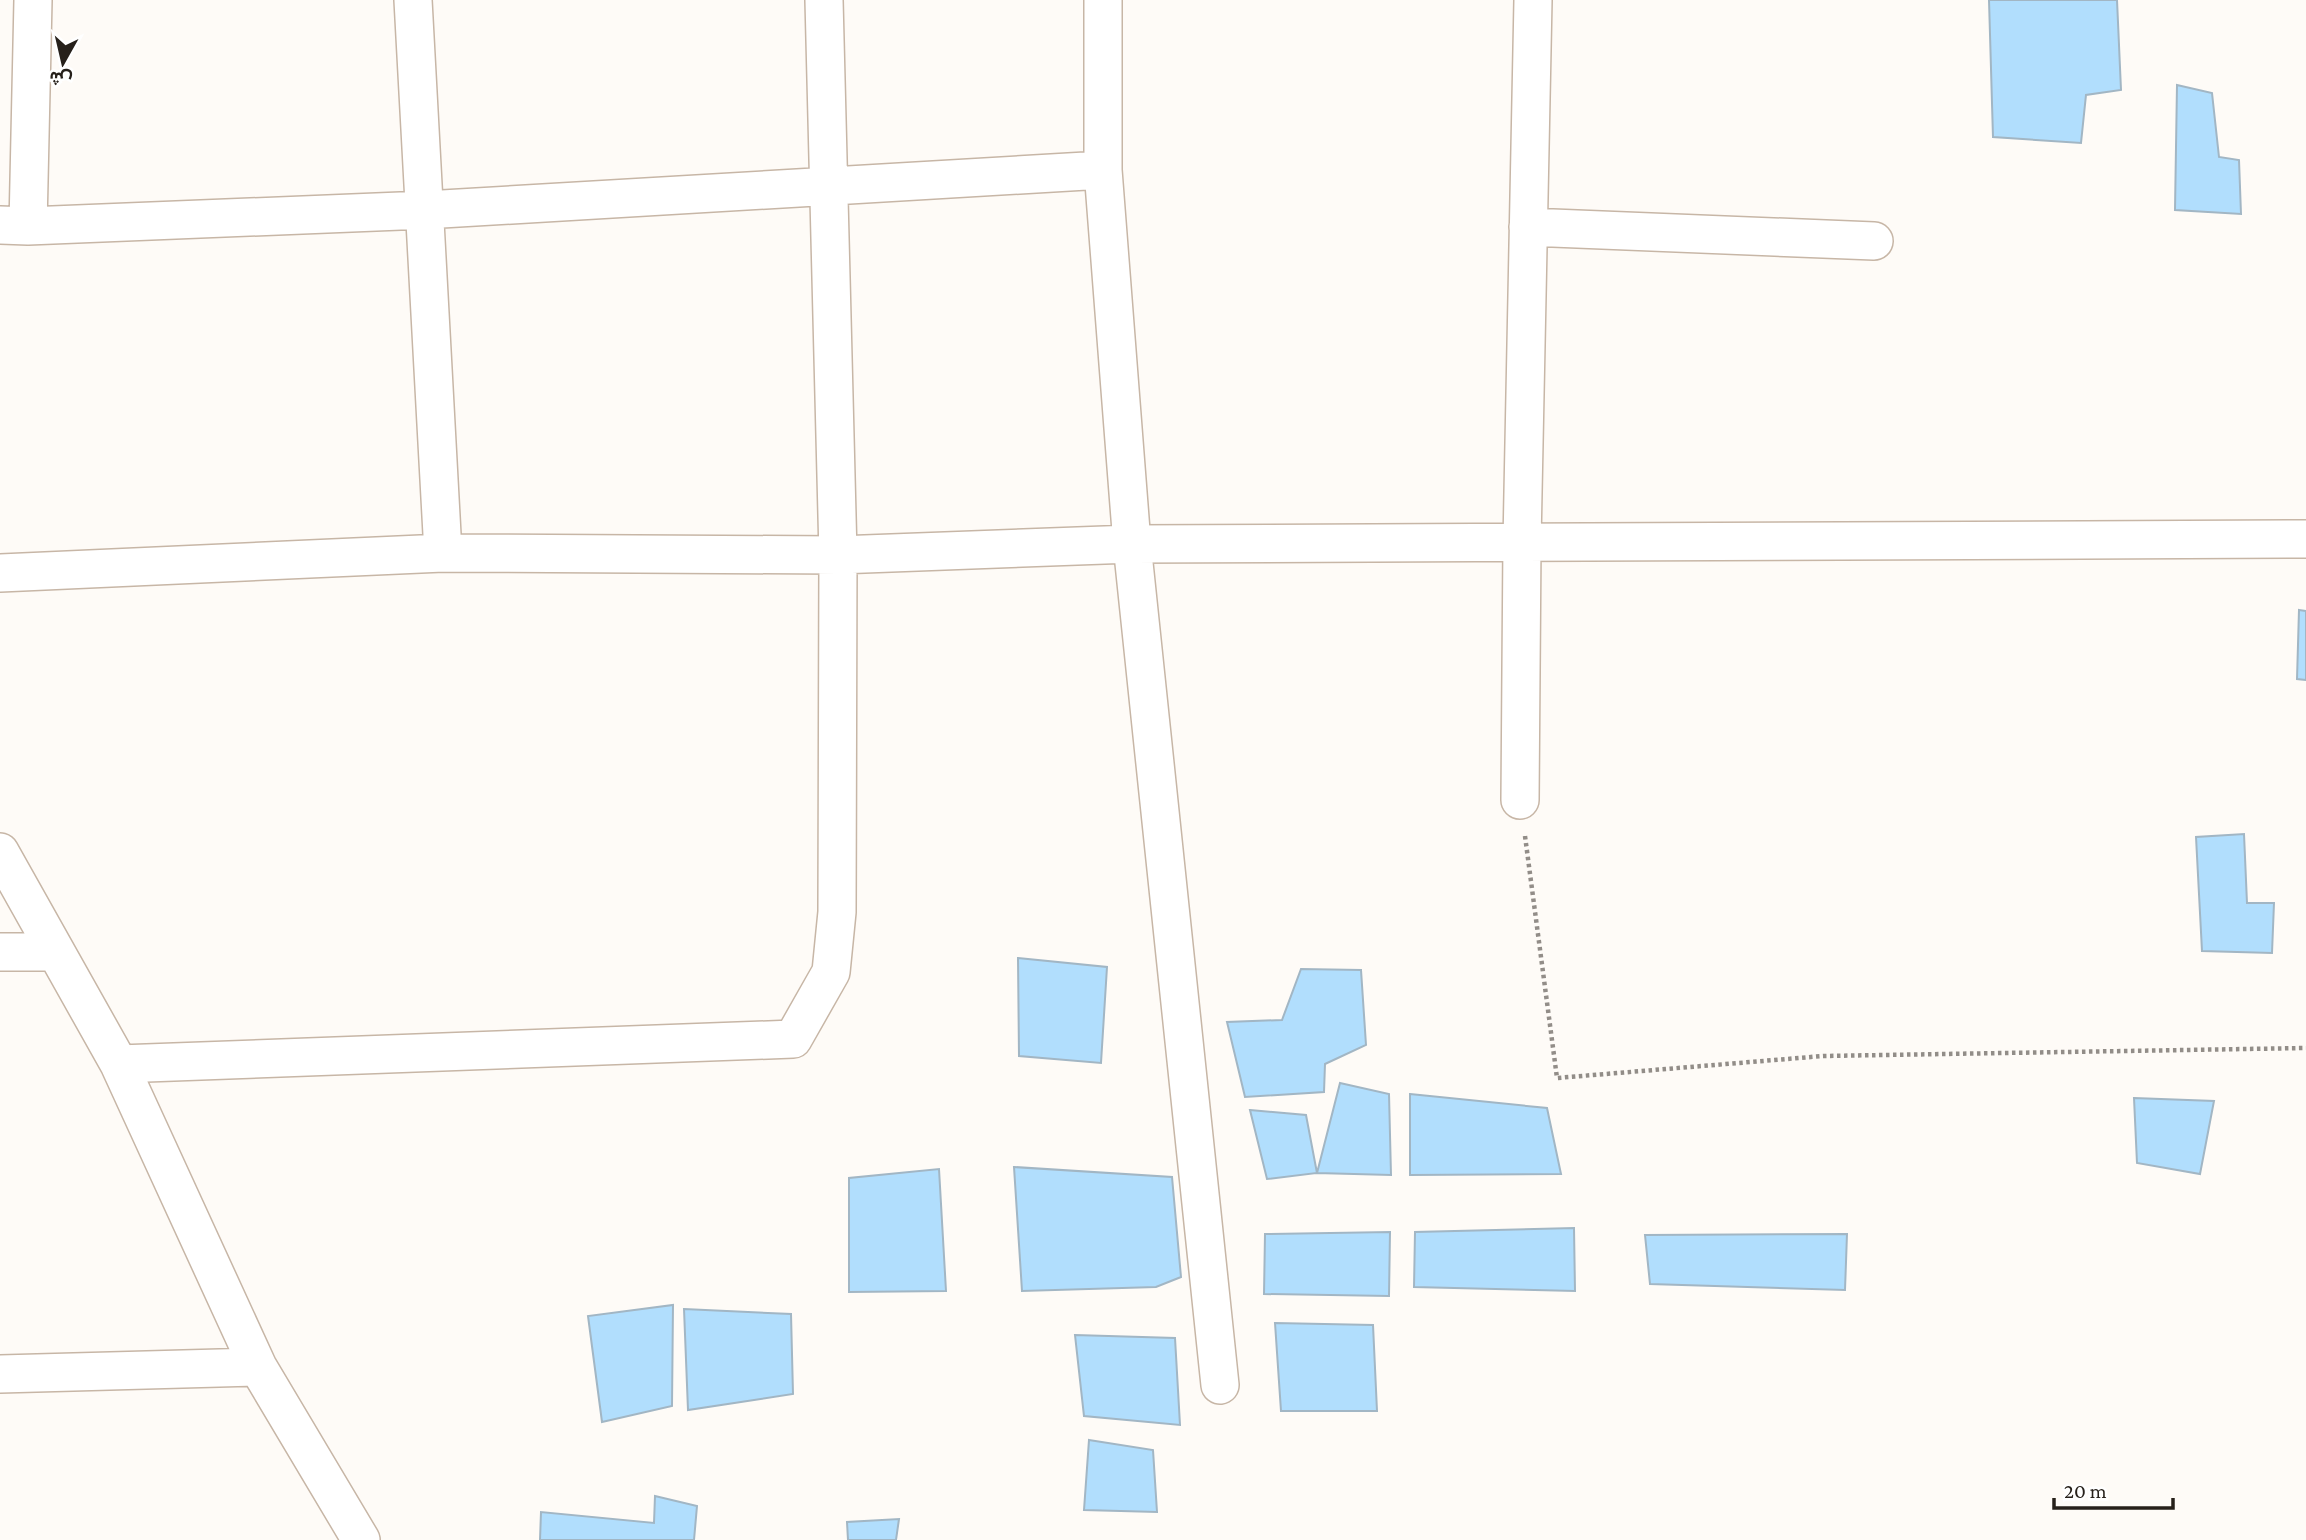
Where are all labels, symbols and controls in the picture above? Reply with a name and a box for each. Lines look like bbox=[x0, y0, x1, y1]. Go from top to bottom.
north arrow bbox=[28, 28, 98, 98]
text: ش bbox=[48, 66, 74, 91]
scale bar bbox=[2054, 1466, 2173, 1510]
text: 20 m bbox=[2064, 1479, 2107, 1503]

